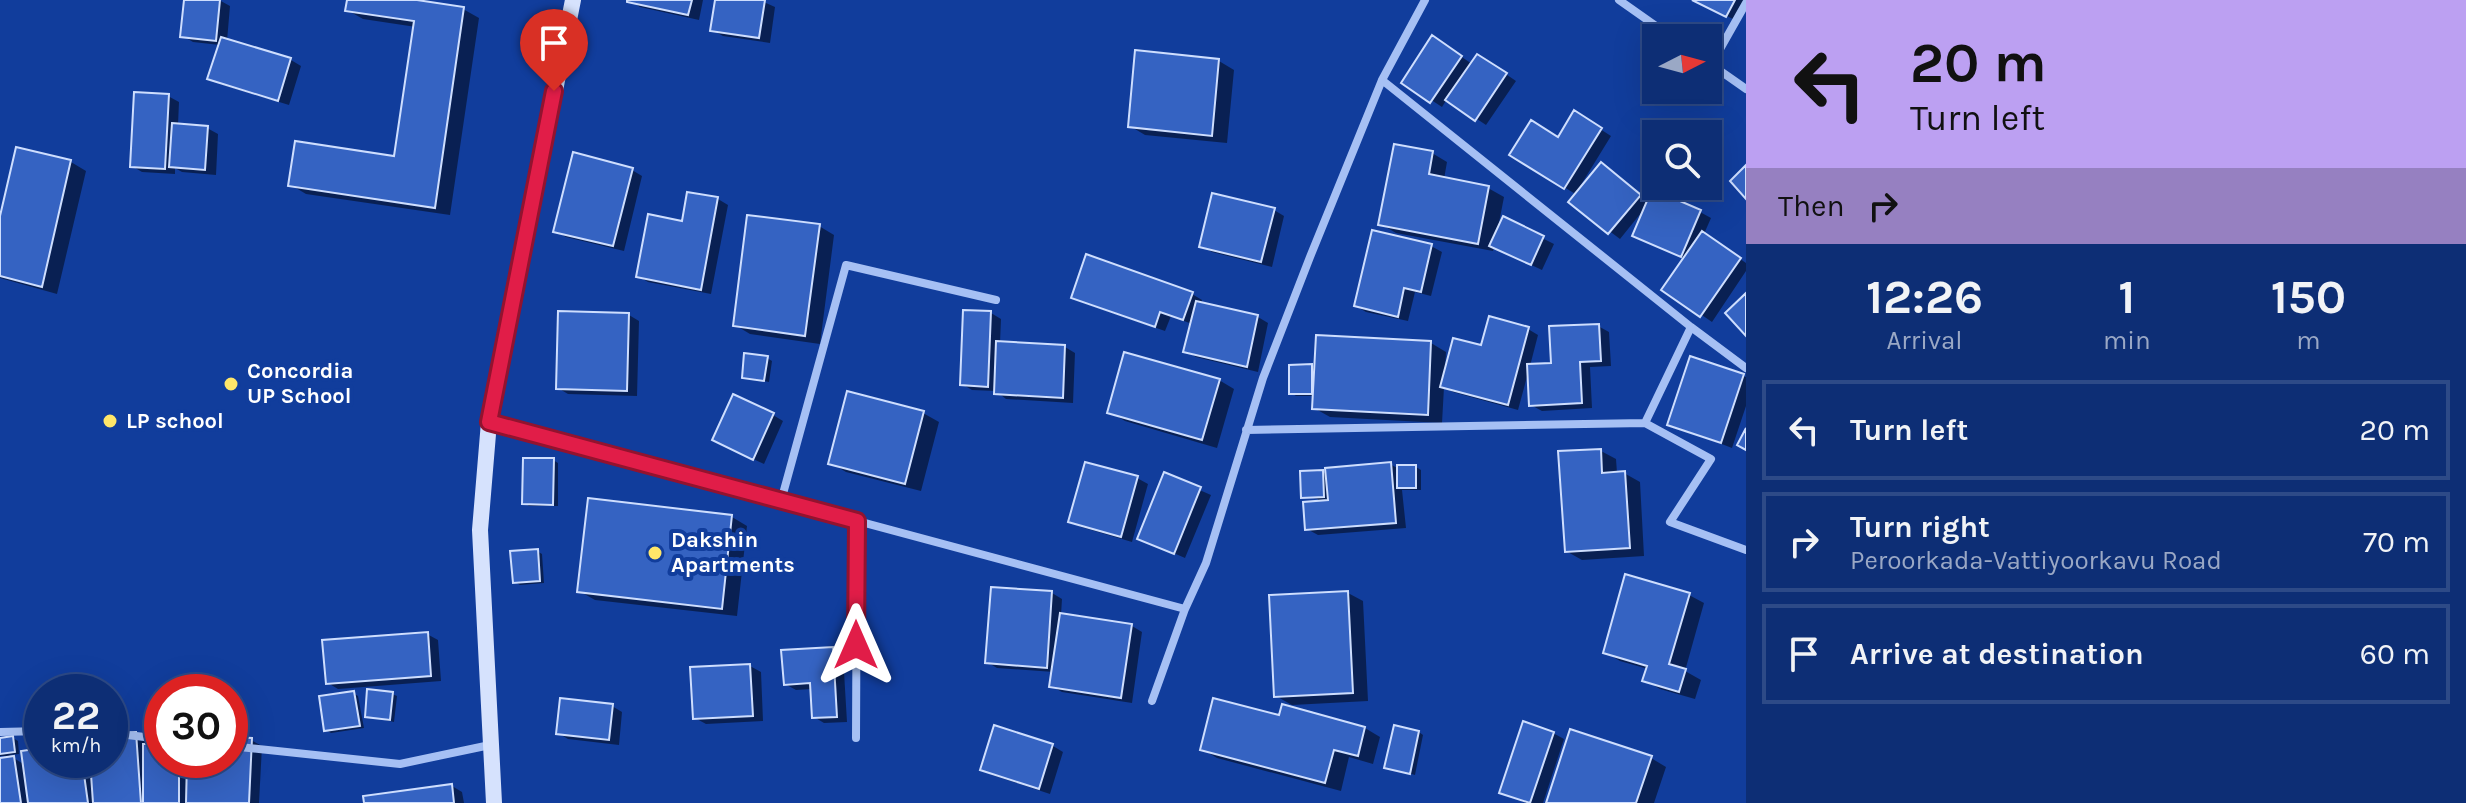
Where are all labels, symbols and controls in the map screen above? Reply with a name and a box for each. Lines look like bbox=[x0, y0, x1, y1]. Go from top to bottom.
pin bbox=[520, 9, 588, 91]
icon: arrive bbox=[532, 21, 576, 65]
north arrow bbox=[1642, 24, 1722, 104]
map controls bbox=[1642, 24, 1722, 200]
text: 20 m bbox=[1910, 30, 2047, 95]
icon: left bbox=[1778, 32, 1882, 136]
text: Turn left bbox=[1910, 97, 2045, 139]
button: search bbox=[1642, 120, 1722, 200]
icon: right bbox=[1861, 184, 1905, 228]
text: Then bbox=[1778, 188, 1845, 224]
text: 12:26 bbox=[1866, 269, 1983, 325]
text: 1 bbox=[2118, 269, 2135, 325]
text: 150 bbox=[2271, 269, 2346, 325]
text: Arrival bbox=[1886, 325, 1963, 356]
text: min bbox=[2103, 325, 2151, 356]
text: m bbox=[2296, 325, 2321, 356]
place label: Concordia UP School bbox=[247, 358, 353, 409]
marker: Concordia UP School bbox=[222, 375, 240, 393]
place label: LP school bbox=[126, 408, 224, 434]
icon: left bbox=[1782, 408, 1826, 452]
marker: LP school bbox=[101, 412, 119, 430]
text: Turn left bbox=[1850, 412, 1968, 448]
text: 20 m bbox=[2360, 412, 2430, 448]
text: Turn right bbox=[1850, 509, 1990, 545]
icon: right bbox=[1782, 520, 1826, 564]
text: 70 m bbox=[2363, 524, 2430, 560]
place label: Dakshin Apartments bbox=[671, 527, 795, 578]
marker: Dakshin Apartments bbox=[646, 544, 664, 562]
text: Peroorkada-Vattiyoorkavu Road bbox=[1850, 545, 2222, 576]
position arrow bbox=[814, 603, 898, 687]
icon: arrive bbox=[1782, 632, 1826, 676]
text: Arrive at destination bbox=[1850, 636, 2144, 672]
text: 60 m bbox=[2360, 636, 2430, 672]
speed limit sign: 30 bbox=[144, 674, 248, 778]
text: 22 bbox=[52, 692, 100, 739]
text: km/h bbox=[51, 734, 101, 757]

